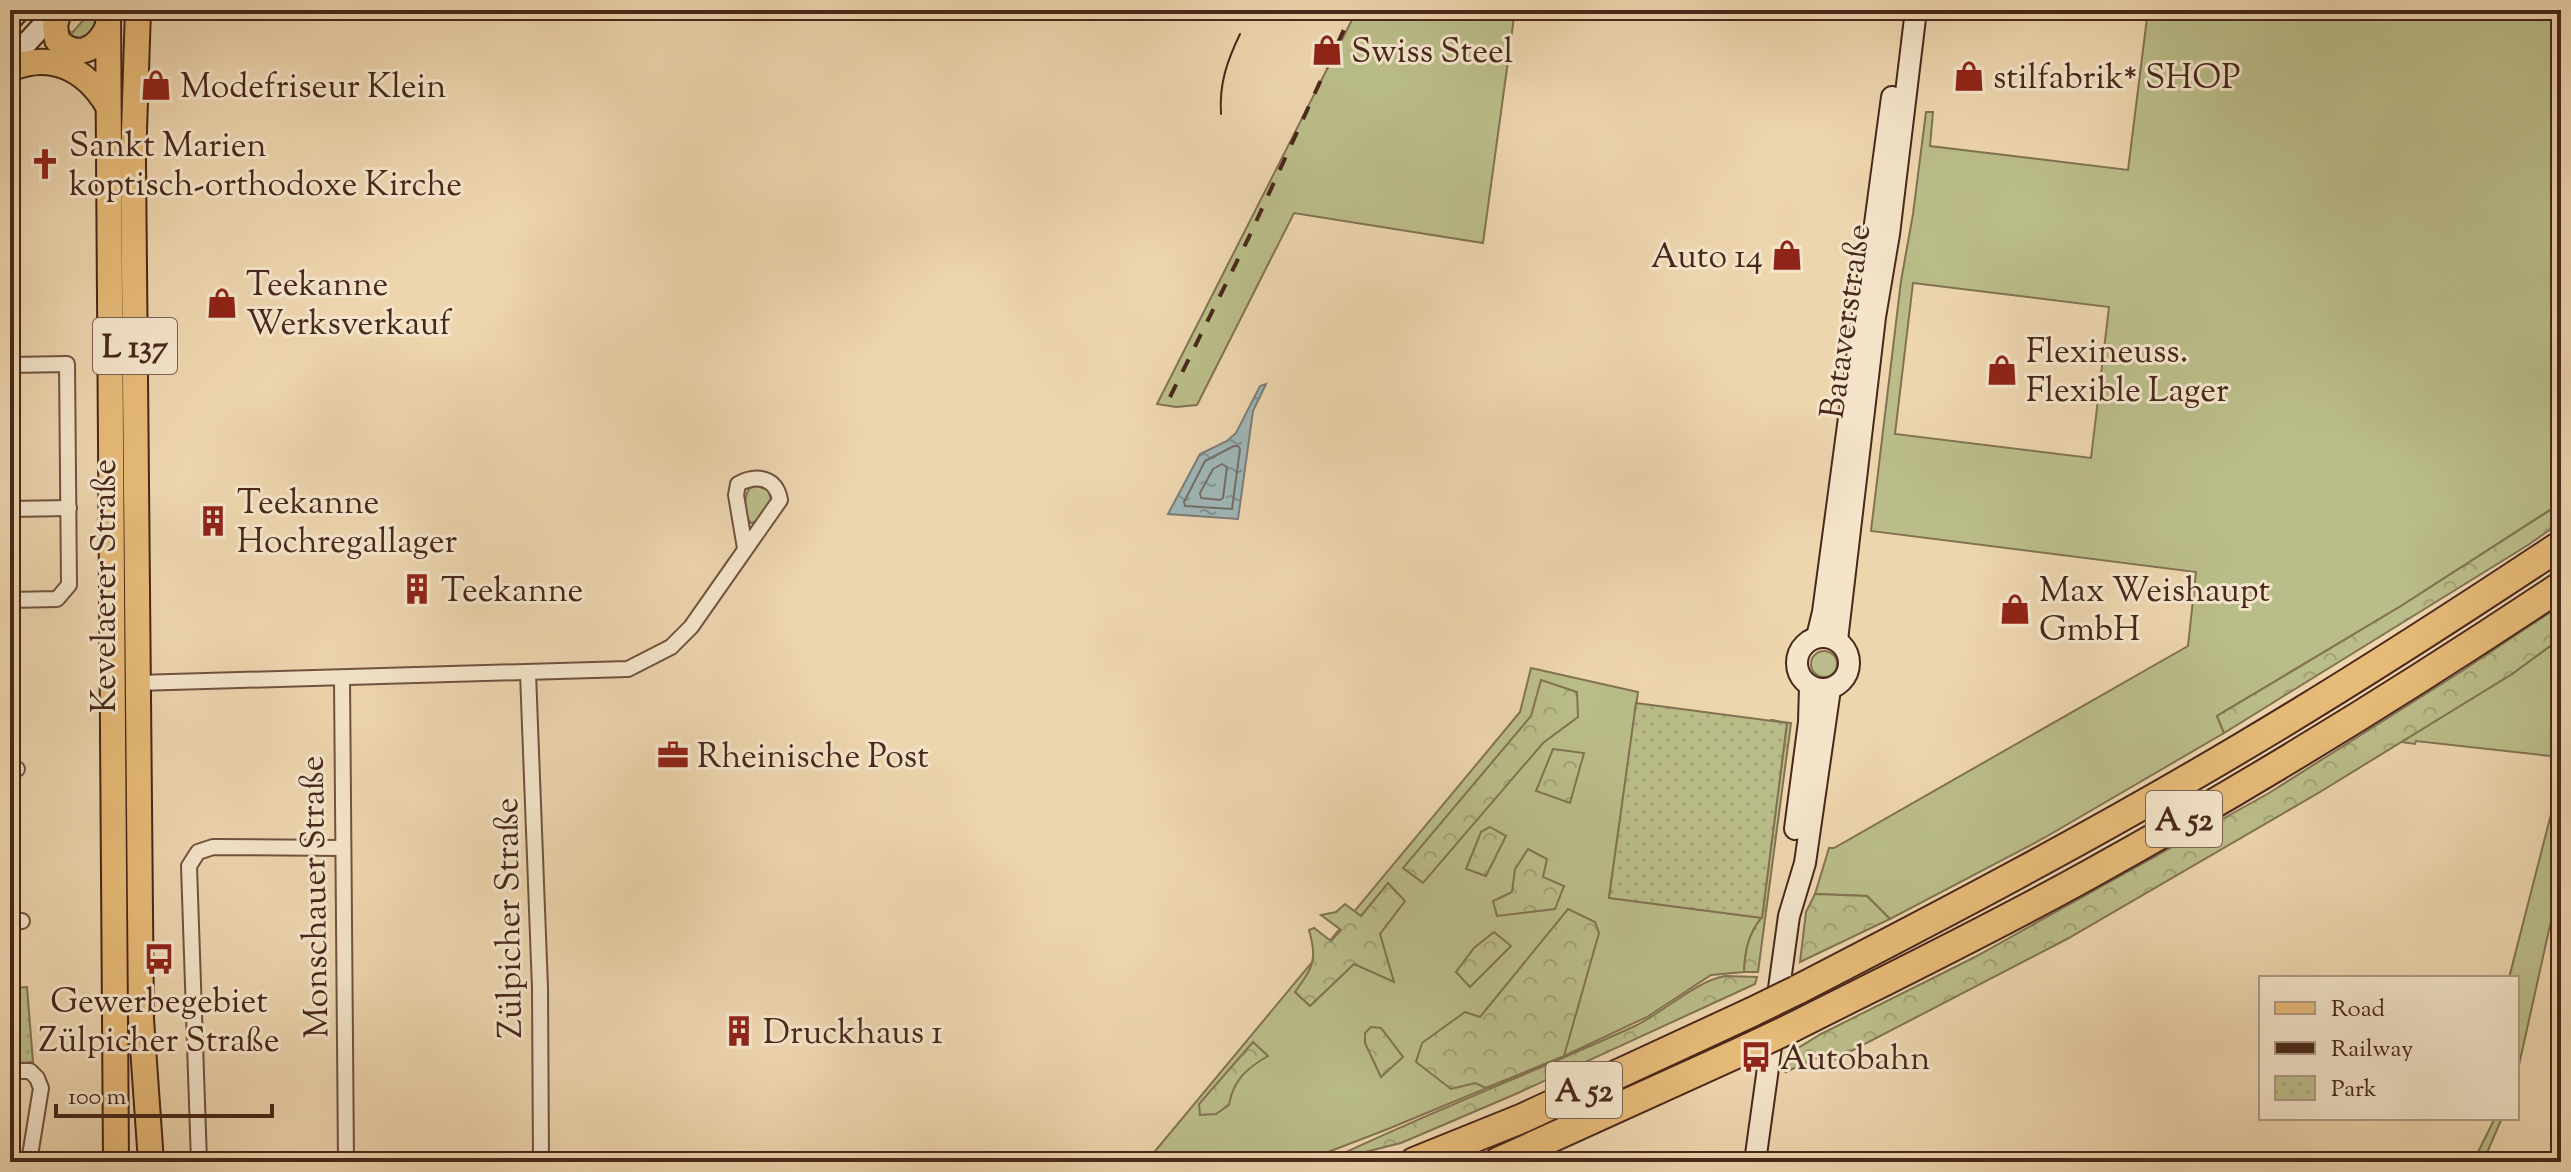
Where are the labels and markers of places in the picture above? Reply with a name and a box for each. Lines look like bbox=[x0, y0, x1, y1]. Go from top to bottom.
place label: Swiss Steel bbox=[1351, 29, 1513, 78]
shop icon: Swiss Steel bbox=[1310, 33, 1344, 67]
place label: stilfabrik* SHOP bbox=[1993, 55, 2240, 104]
shop icon: stilfabrik* SHOP bbox=[1952, 59, 1986, 93]
place label: Modefriseur Klein bbox=[180, 64, 446, 113]
shop icon: Modefriseur Klein bbox=[139, 68, 173, 102]
place label: Sankt Marien koptisch-orthodoxe Kirche bbox=[69, 123, 462, 211]
church icon: Sankt Marien koptisch-orthodoxe Kirche bbox=[28, 147, 62, 181]
place label: Auto 14 bbox=[1651, 234, 1763, 283]
shop icon: Auto 14 bbox=[1770, 238, 1804, 272]
place label: Teekanne Werksverkauf bbox=[246, 262, 452, 350]
shop icon: Teekanne Werksverkauf bbox=[205, 286, 239, 320]
place label: Flexineuss. Flexible Lager bbox=[2026, 329, 2229, 417]
shop icon: Flexineuss. Flexible Lager bbox=[1985, 353, 2019, 387]
place label: Teekanne Hochregallager bbox=[237, 480, 458, 568]
building icon: Teekanne Hochregallager bbox=[196, 504, 230, 538]
place label: Teekanne bbox=[441, 568, 583, 617]
place label: Max Weishaupt GmbH bbox=[2039, 568, 2271, 656]
building icon: Teekanne bbox=[400, 572, 434, 606]
shop icon: Max Weishaupt GmbH bbox=[1998, 592, 2032, 626]
place label: Rheinische Post bbox=[697, 734, 929, 783]
office icon: Rheinische Post bbox=[656, 738, 690, 772]
bus stop icon: Gewerbegebiet Zülpicher Straße bbox=[142, 942, 176, 976]
place label: Gewerbegebiet Zülpicher Straße bbox=[39, 979, 279, 1067]
place label: Druckhaus 1 bbox=[763, 1010, 943, 1059]
building icon: Druckhaus 1 bbox=[722, 1014, 756, 1048]
place label: Autobahn bbox=[1780, 1036, 1930, 1085]
bus stop icon: Autobahn bbox=[1739, 1040, 1773, 1074]

